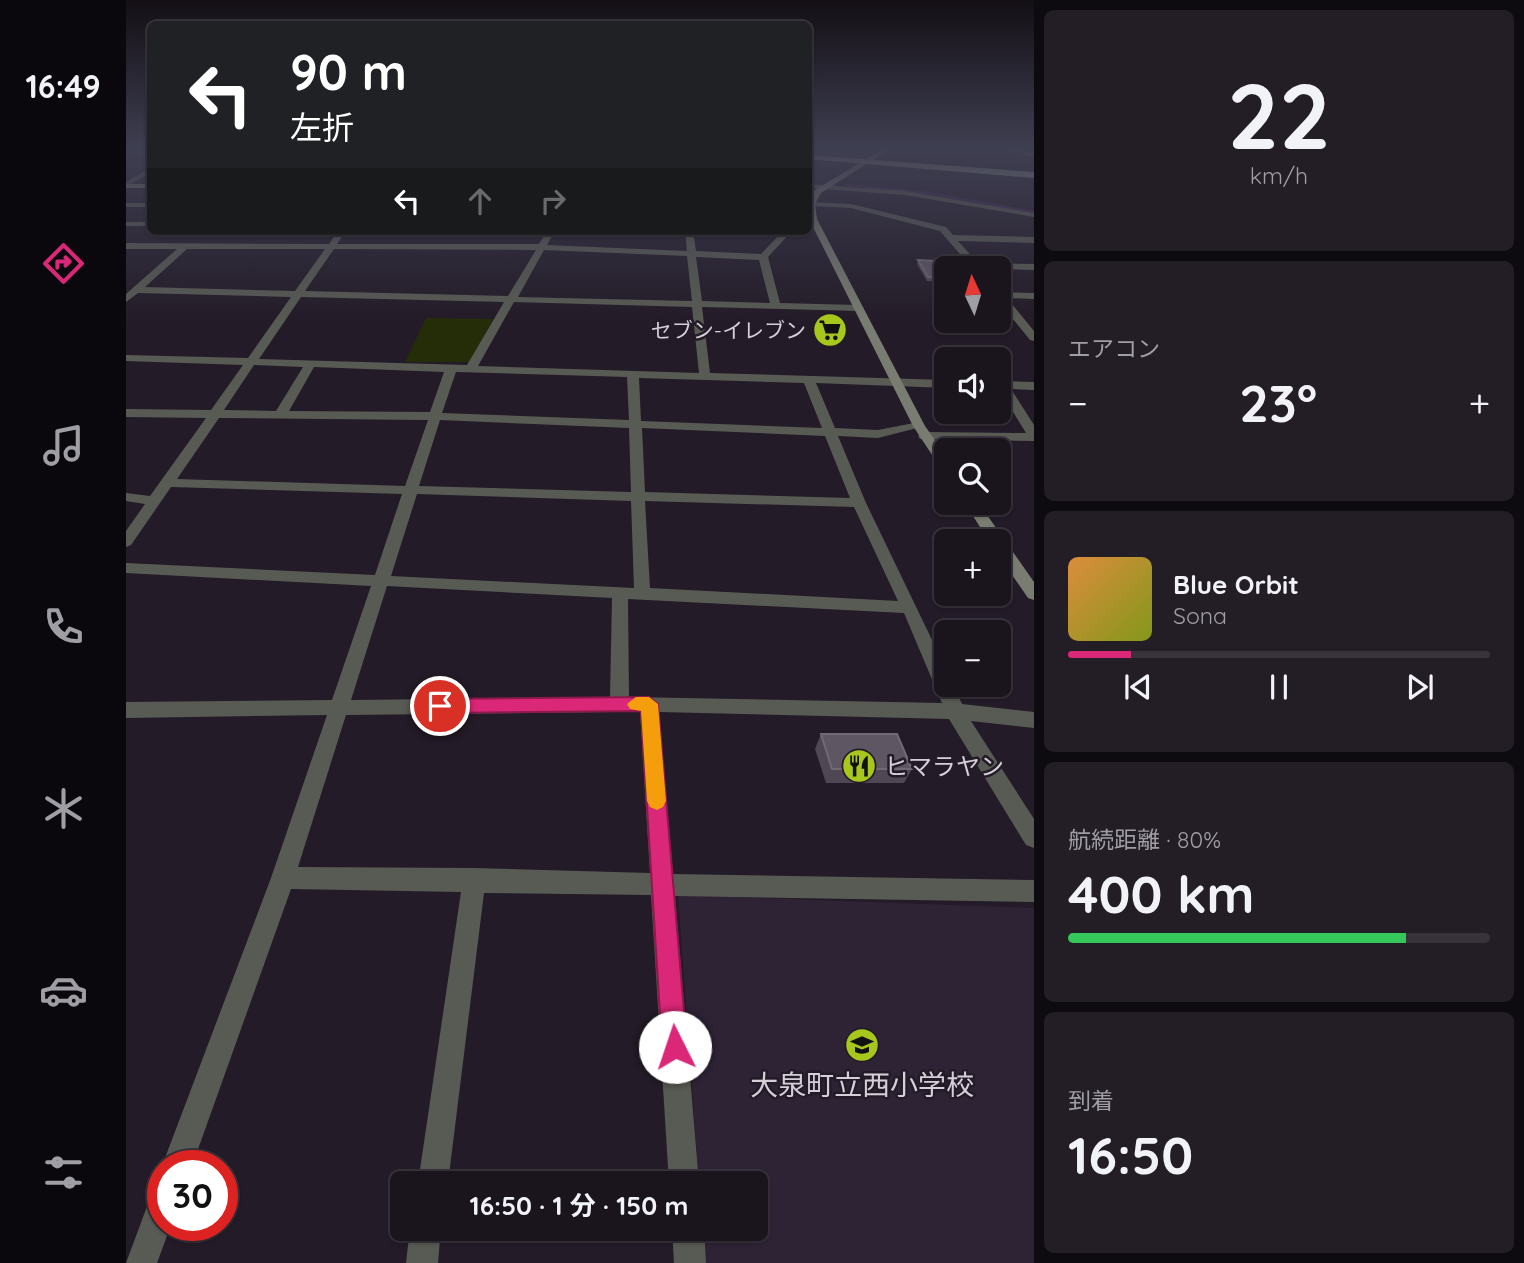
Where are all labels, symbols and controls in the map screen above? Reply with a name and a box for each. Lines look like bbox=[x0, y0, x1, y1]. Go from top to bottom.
text: 90 m bbox=[290, 41, 407, 102]
icon: left bbox=[175, 49, 266, 140]
text: 22 bbox=[1227, 58, 1331, 172]
text: 16:49 bbox=[25, 66, 101, 106]
text: 左折 bbox=[290, 107, 354, 147]
text: km/h bbox=[1250, 161, 1308, 190]
icon: left bbox=[388, 182, 426, 220]
icon: ahead bbox=[461, 182, 499, 220]
icon: right bbox=[534, 182, 572, 220]
icon: directions bbox=[39, 239, 88, 288]
north arrow bbox=[934, 256, 1012, 332]
map controls bbox=[934, 256, 1011, 697]
supermarket icon: セブン-イレブン bbox=[811, 311, 849, 349]
place label: セブン-イレブン bbox=[651, 317, 806, 343]
text: エアコン bbox=[1068, 334, 1160, 363]
button: sound bbox=[934, 347, 1011, 424]
text: 23° bbox=[1239, 370, 1317, 435]
text: − bbox=[1068, 379, 1088, 427]
text: + bbox=[1469, 379, 1490, 427]
icon: music bbox=[39, 421, 88, 470]
button: search bbox=[934, 438, 1011, 515]
button: + bbox=[934, 529, 1011, 606]
text: Blue Orbit bbox=[1173, 568, 1299, 601]
text: Sona bbox=[1173, 601, 1227, 630]
icon: phone bbox=[39, 602, 88, 651]
button: − bbox=[934, 620, 1011, 697]
icon: previous bbox=[1119, 668, 1157, 706]
icon: pause bbox=[1260, 668, 1298, 706]
icon: next bbox=[1401, 668, 1439, 706]
pin bbox=[410, 676, 470, 736]
icon: arrive bbox=[421, 687, 459, 725]
restaurant icon: ヒマラヤン bbox=[840, 747, 878, 785]
place label: ヒマラヤン bbox=[884, 751, 1004, 781]
icon: climate bbox=[39, 784, 88, 833]
text: 航続距離 · 80% bbox=[1068, 825, 1221, 854]
text: 400 km bbox=[1068, 861, 1255, 926]
icon: car bbox=[39, 966, 88, 1015]
position arrow bbox=[638, 1010, 712, 1084]
school or university icon: 大泉町立西小学校 bbox=[843, 1026, 881, 1064]
place label: 大泉町立西小学校 bbox=[750, 1067, 974, 1102]
text: 到着 bbox=[1068, 1086, 1114, 1115]
text: 16:50 bbox=[1068, 1122, 1193, 1187]
icon: filters bbox=[39, 1148, 88, 1197]
speed limit sign: 30 bbox=[147, 1150, 238, 1241]
text: 16:50 · 1 分 · 150 m bbox=[470, 1189, 688, 1222]

